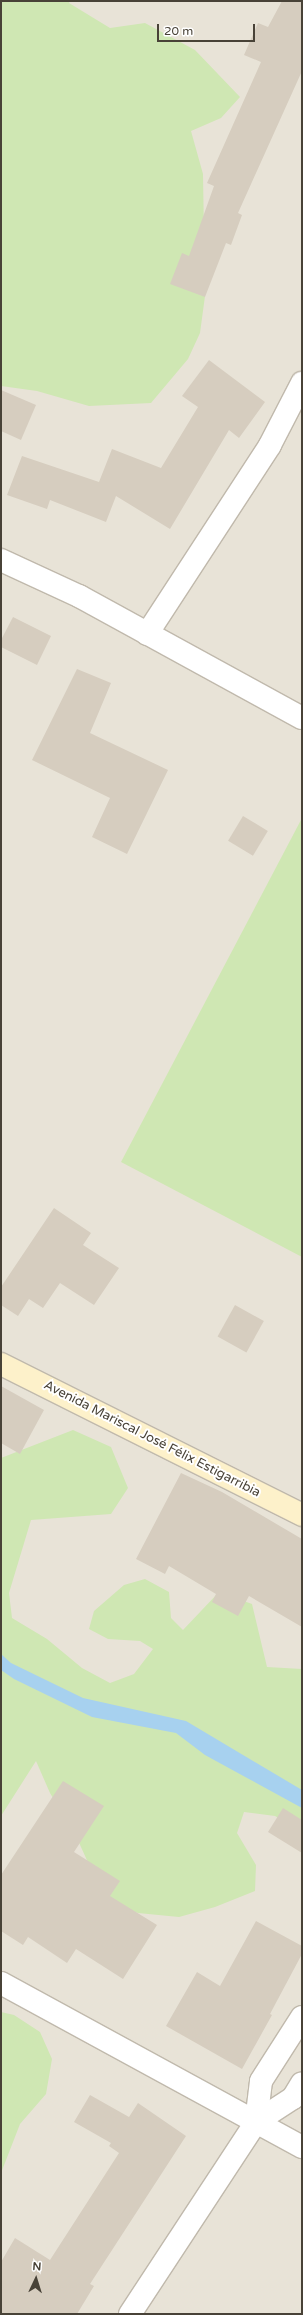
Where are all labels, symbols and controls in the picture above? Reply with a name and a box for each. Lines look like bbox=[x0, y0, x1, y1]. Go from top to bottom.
scale bar bbox=[159, 16, 257, 42]
text: 20 m bbox=[164, 24, 193, 38]
street label: Avenida Mariscal José Félix Estigarribia bbox=[41, 1377, 263, 1501]
north arrow bbox=[16, 2259, 56, 2299]
text: N bbox=[32, 2260, 42, 2273]

